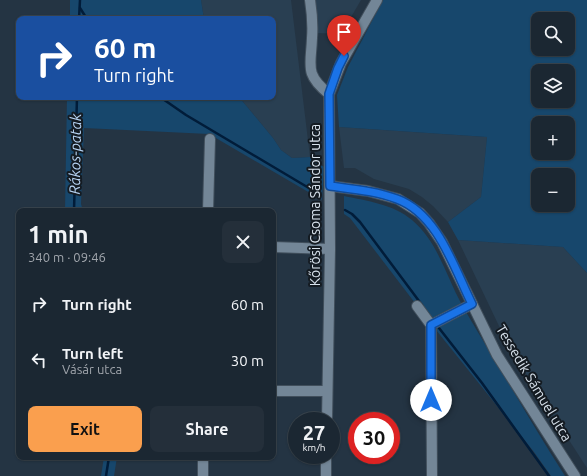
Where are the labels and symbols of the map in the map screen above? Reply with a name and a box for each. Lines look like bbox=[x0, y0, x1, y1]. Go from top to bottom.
pin bbox=[327, 15, 361, 56]
water label: Rákos-patak bbox=[66, 113, 84, 195]
street label: Kőrösi Csoma Sándor utca bbox=[307, 124, 323, 286]
street label: Tessedik Sámuel utca bbox=[493, 322, 575, 444]
position arrow bbox=[410, 379, 452, 421]
speed limit sign: 30 bbox=[348, 412, 400, 464]

